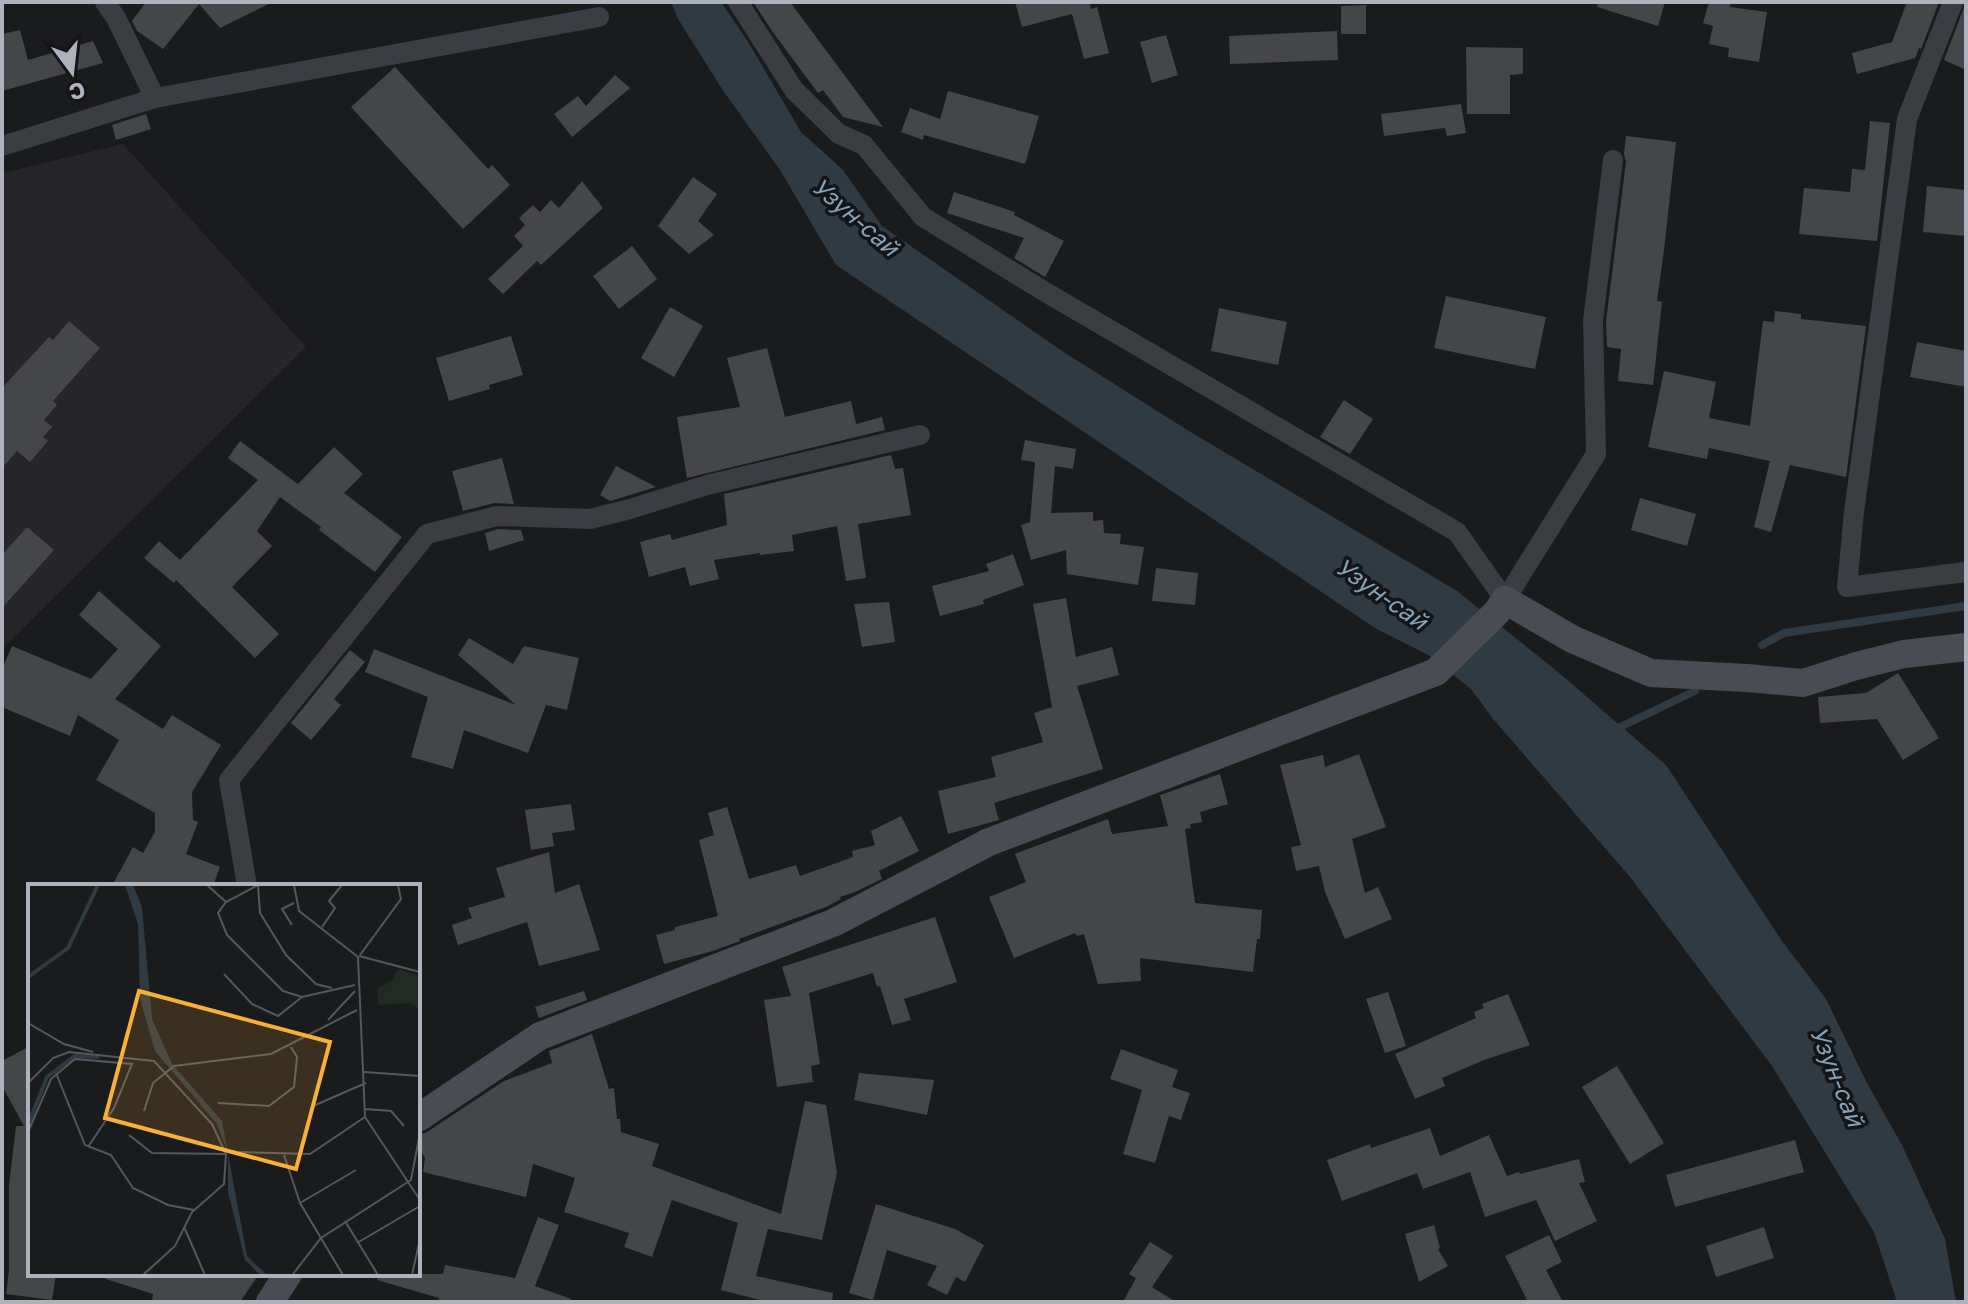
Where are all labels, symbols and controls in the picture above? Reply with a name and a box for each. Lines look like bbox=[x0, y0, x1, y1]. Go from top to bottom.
north arrow bbox=[32, 32, 112, 112]
text: С bbox=[66, 77, 88, 107]
water label: Узун-сай bbox=[806, 171, 906, 263]
water label: Узун-сай bbox=[1330, 551, 1435, 637]
inset map bbox=[28, 884, 420, 1276]
water label: Узун-сай bbox=[1804, 1022, 1872, 1132]

